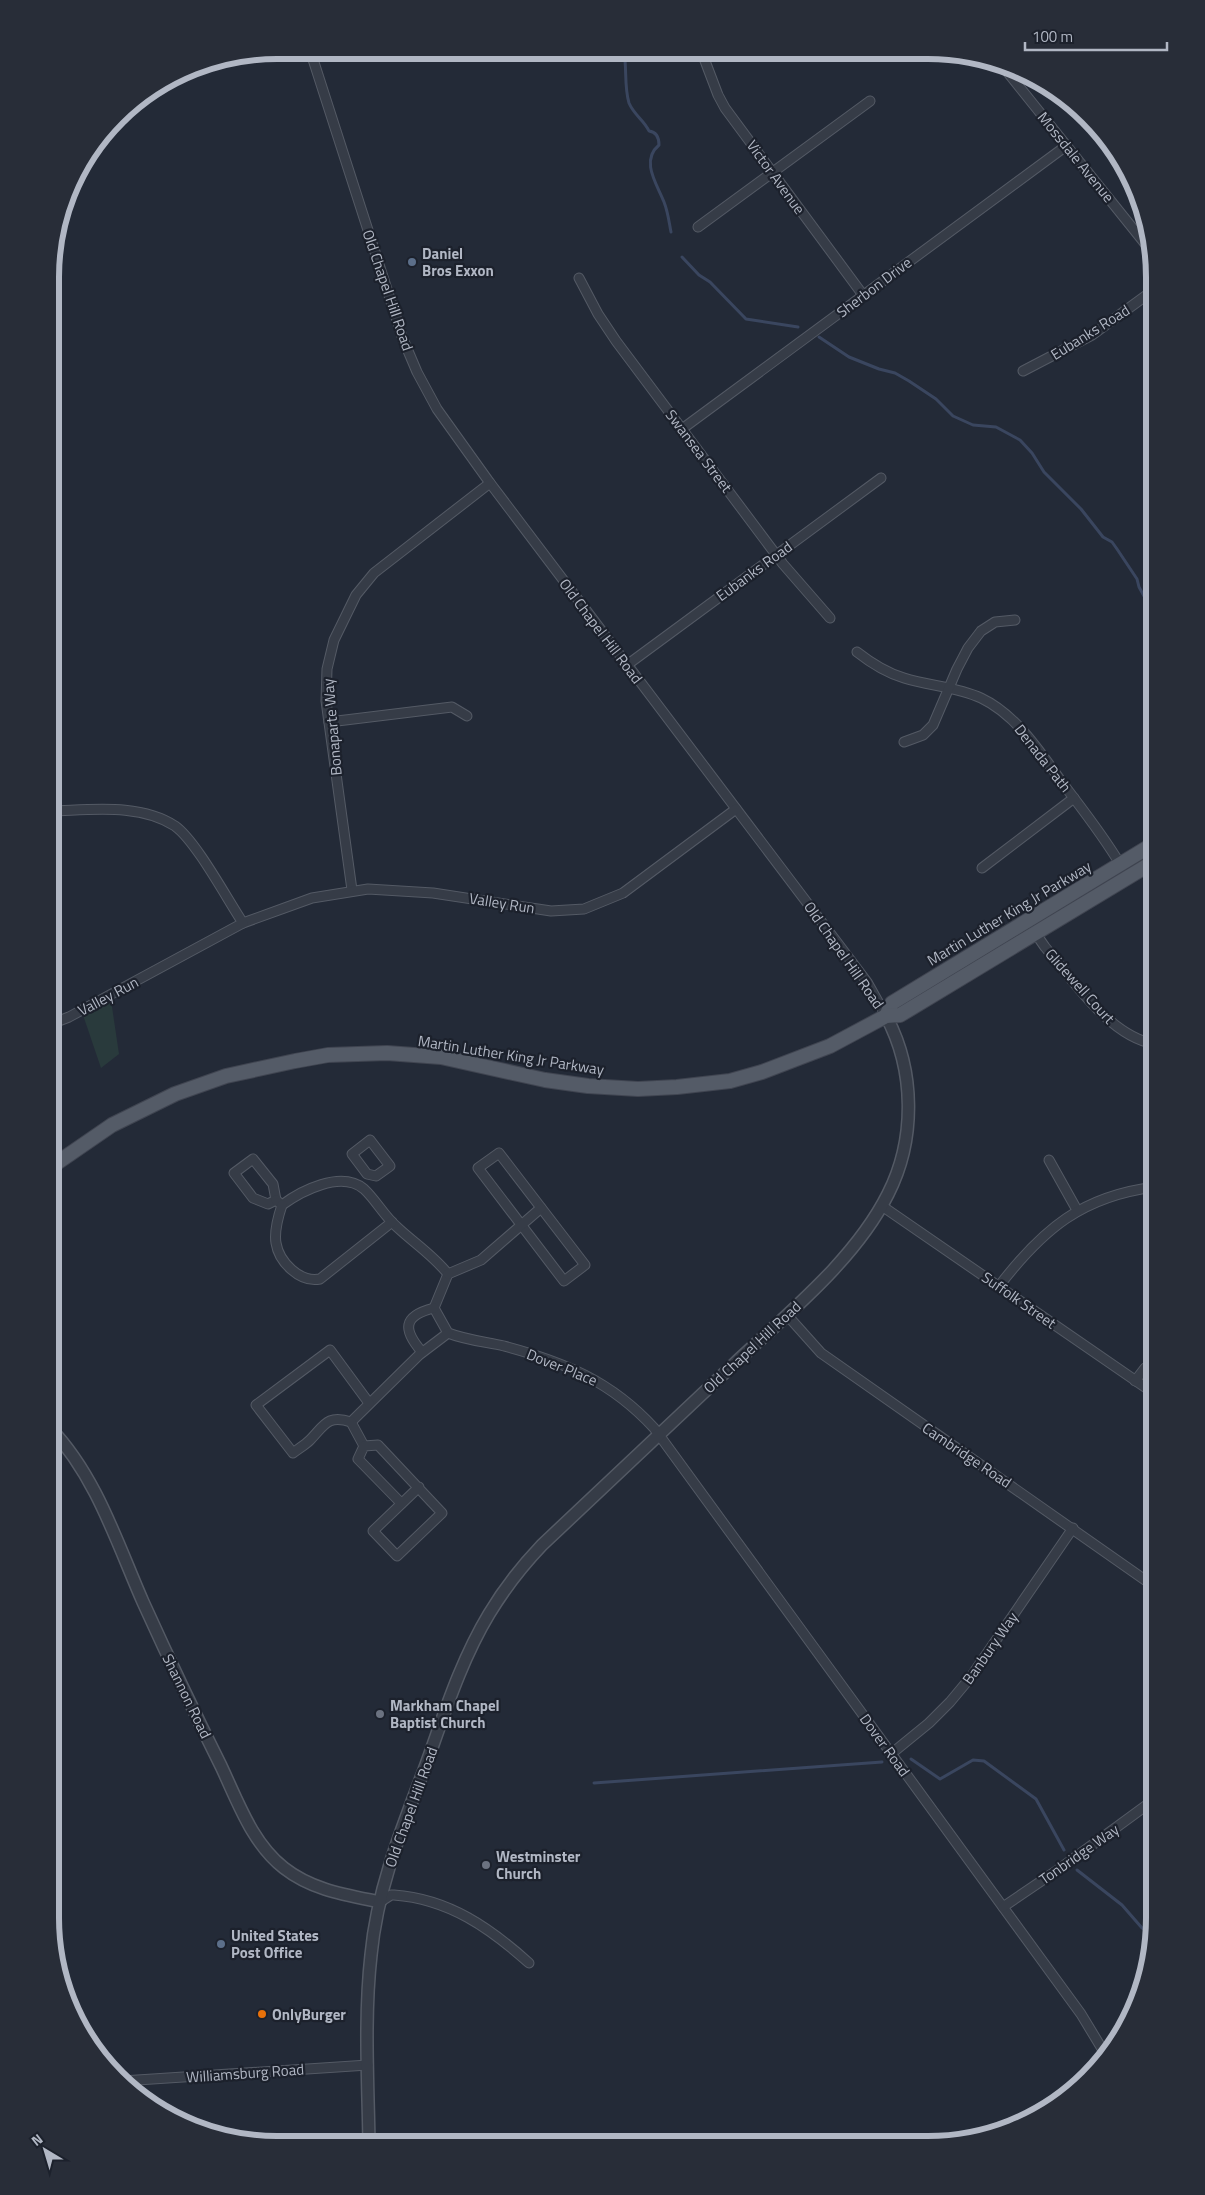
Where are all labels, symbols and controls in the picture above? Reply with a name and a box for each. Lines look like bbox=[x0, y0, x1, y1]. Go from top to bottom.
scale bar bbox=[1025, 20, 1168, 52]
text: 100 m bbox=[1032, 25, 1073, 48]
street label: Mossdale Avenue bbox=[1032, 107, 1120, 207]
street label: Victor Avenue bbox=[741, 135, 811, 219]
street label: Old Chapel Hill Road bbox=[357, 226, 419, 354]
place label: Daniel Bros Exxon bbox=[422, 242, 494, 282]
street label: Sherbon Drive bbox=[832, 251, 916, 323]
marker: Daniel Bros Exxon bbox=[406, 256, 418, 268]
street label: Eubanks Road bbox=[1046, 299, 1134, 365]
street label: Swansea Street bbox=[660, 405, 738, 498]
street label: Eubanks Road bbox=[711, 535, 797, 607]
street label: Old Chapel Hill Road bbox=[554, 573, 648, 689]
street label: Bonaparte Way bbox=[316, 678, 348, 776]
street label: Denada Path bbox=[1009, 719, 1077, 797]
street label: Martin Luther King Jr Parkway bbox=[922, 855, 1096, 971]
street label: Valley Run bbox=[468, 886, 536, 920]
street label: Old Chapel Hill Road bbox=[798, 897, 890, 1013]
street label: Glidewell Court bbox=[1040, 943, 1121, 1030]
street label: Valley Run bbox=[73, 970, 143, 1022]
street label: Martin Luther King Jr Parkway bbox=[416, 1029, 606, 1081]
street label: Suffolk Street bbox=[977, 1266, 1062, 1335]
street label: Old Chapel Hill Road bbox=[698, 1295, 806, 1399]
street label: Dover Place bbox=[523, 1342, 601, 1392]
street label: Cambridge Road bbox=[918, 1417, 1016, 1493]
street label: Banbury Way bbox=[956, 1607, 1024, 1689]
street label: Shannon Road bbox=[157, 1650, 217, 1742]
place label: Markham Chapel Baptist Church bbox=[390, 1694, 500, 1734]
marker: Markham Chapel Baptist Church bbox=[374, 1708, 386, 1720]
street label: Dover Road bbox=[854, 1709, 916, 1781]
street label: Old Chapel Hill Road bbox=[379, 1744, 443, 1870]
street label: Tonbridge Way bbox=[1034, 1818, 1124, 1890]
place label: Westminster Church bbox=[496, 1845, 581, 1885]
marker: Westminster Church bbox=[480, 1859, 492, 1871]
place label: United States Post Office bbox=[231, 1924, 319, 1964]
marker: United States Post Office bbox=[215, 1938, 227, 1950]
place label: OnlyBurger bbox=[272, 2003, 346, 2026]
marker: OnlyBurger bbox=[256, 2008, 268, 2020]
street label: Williamsburg Road bbox=[185, 2057, 305, 2089]
north arrow bbox=[20, 2125, 70, 2175]
text: N bbox=[26, 2128, 47, 2151]

